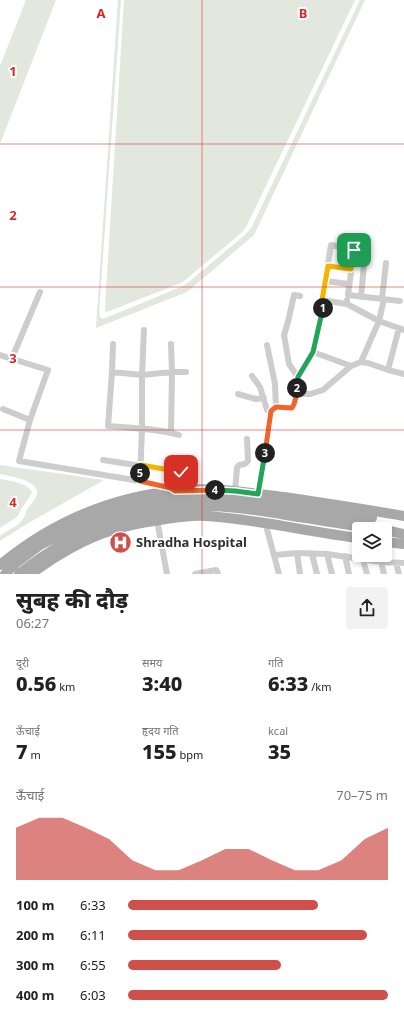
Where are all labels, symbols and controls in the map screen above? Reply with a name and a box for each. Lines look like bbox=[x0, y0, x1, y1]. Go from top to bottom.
text: A bbox=[97, 4, 106, 22]
text: B bbox=[299, 4, 307, 22]
text: 1 bbox=[9, 62, 17, 80]
text: 2 bbox=[9, 206, 17, 224]
pin bbox=[337, 233, 371, 267]
icon: arrive bbox=[343, 239, 365, 261]
pin: 1 bbox=[313, 298, 333, 318]
text: 1 bbox=[320, 300, 326, 315]
text: 3 bbox=[9, 349, 17, 367]
pin: 2 bbox=[287, 378, 307, 398]
text: 2 bbox=[294, 380, 300, 395]
pin: 3 bbox=[255, 443, 275, 463]
text: 3 bbox=[262, 445, 268, 460]
pin bbox=[164, 455, 198, 489]
icon: check bbox=[170, 461, 192, 483]
pin: 5 bbox=[130, 463, 150, 483]
text: 5 bbox=[137, 465, 143, 480]
pin: 4 bbox=[205, 480, 225, 500]
text: 4 bbox=[212, 482, 218, 497]
text: 4 bbox=[9, 493, 17, 511]
map controls bbox=[352, 522, 392, 562]
button: layers bbox=[352, 522, 392, 562]
hospital icon: Shradha Hospital bbox=[108, 529, 134, 555]
place label: Shradha Hospital bbox=[136, 533, 247, 551]
text: सुबह की दौड़ bbox=[16, 584, 128, 614]
button: share bbox=[346, 587, 388, 629]
text: 06:27 bbox=[16, 614, 49, 632]
text: दूरी bbox=[16, 655, 29, 670]
text: समय bbox=[142, 655, 162, 670]
text: गति bbox=[268, 655, 283, 670]
text: 0.56 bbox=[16, 670, 56, 697]
text: 3:40 bbox=[142, 670, 182, 697]
text: 6:33 bbox=[268, 670, 308, 697]
text: km bbox=[56, 679, 75, 694]
text: /km bbox=[308, 679, 332, 694]
text: ऊँचाई bbox=[16, 723, 40, 738]
text: हृदय गति bbox=[142, 723, 178, 738]
text: kcal bbox=[268, 723, 288, 738]
text: 7 bbox=[16, 738, 28, 765]
text: 155 bbox=[142, 738, 177, 765]
text: 35 bbox=[268, 738, 291, 765]
text: m bbox=[28, 747, 41, 762]
text: bpm bbox=[177, 747, 203, 762]
text: ऊँचाई bbox=[16, 786, 44, 804]
text: 70–75 m bbox=[336, 786, 388, 804]
text: 100 m bbox=[16, 896, 54, 914]
text: 6:33 bbox=[80, 896, 106, 914]
text: 200 m bbox=[16, 926, 54, 944]
text: 6:11 bbox=[80, 926, 106, 944]
text: 300 m bbox=[16, 956, 54, 974]
text: 6:55 bbox=[80, 956, 106, 974]
text: 400 m bbox=[16, 986, 54, 1004]
text: 6:03 bbox=[80, 986, 106, 1004]

